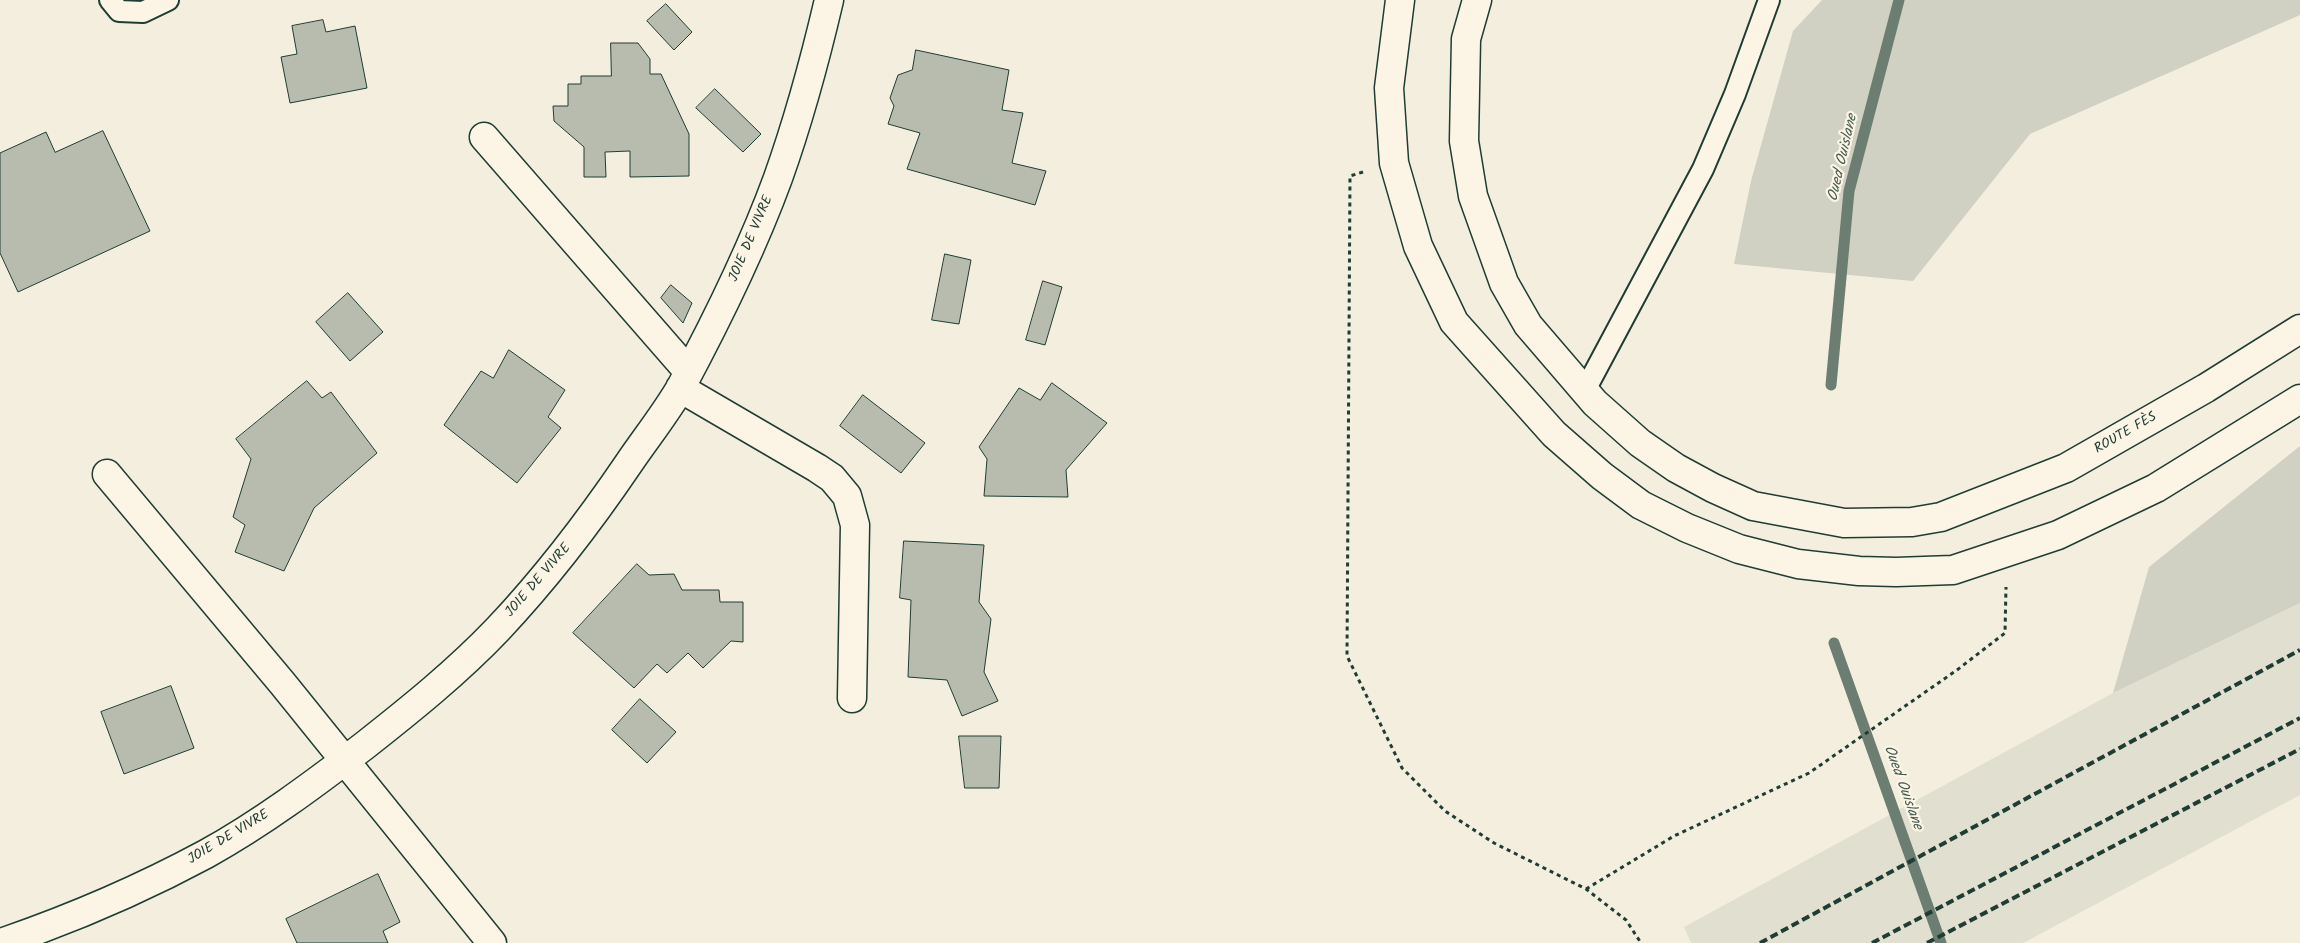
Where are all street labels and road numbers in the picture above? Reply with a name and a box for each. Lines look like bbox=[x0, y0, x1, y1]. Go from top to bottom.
street label: JOIE DE VIVRE bbox=[726, 194, 778, 284]
street label: ROUTE FÈS bbox=[2092, 409, 2160, 459]
street label: JOIE DE VIVRE bbox=[503, 541, 575, 621]
street label: JOIE DE VIVRE bbox=[185, 807, 273, 869]

